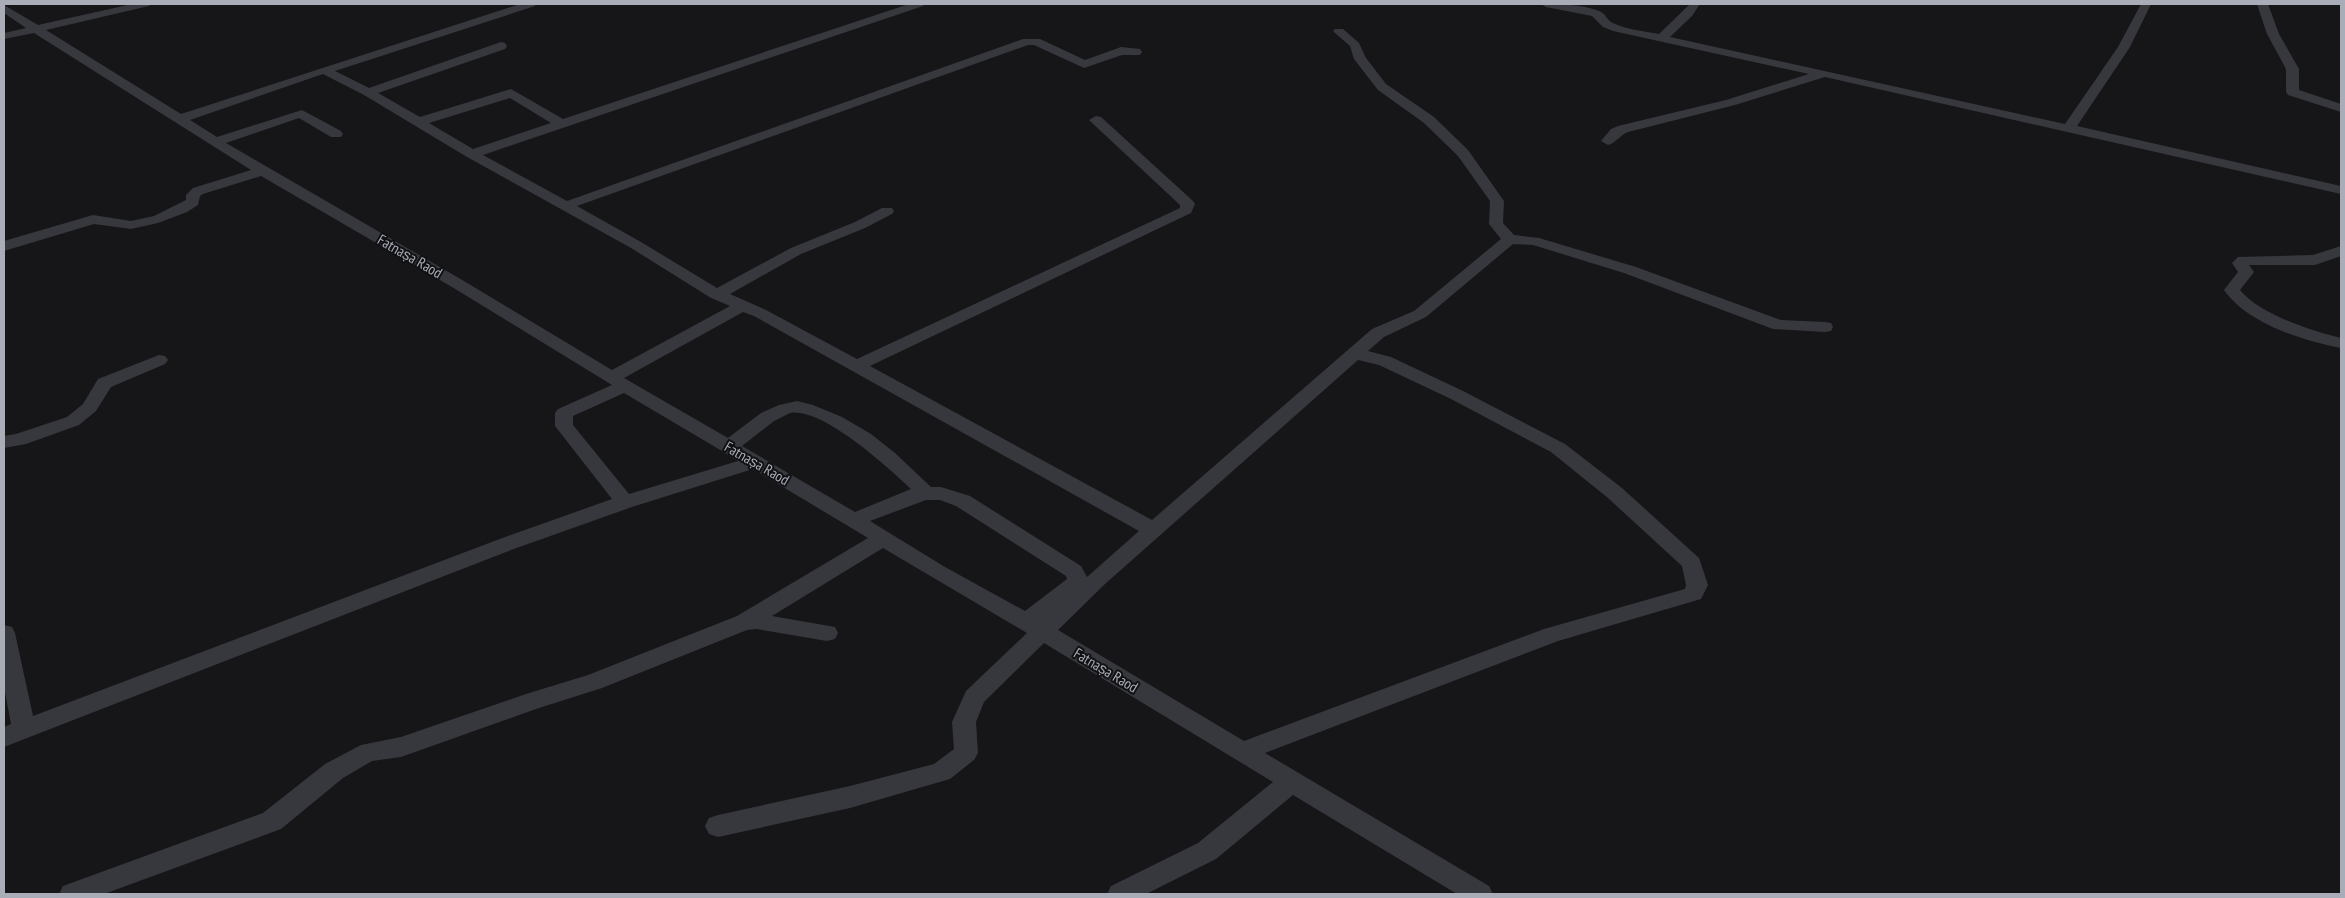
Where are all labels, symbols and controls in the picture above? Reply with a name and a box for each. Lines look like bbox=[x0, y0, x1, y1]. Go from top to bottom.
street label: Fatnaṣa Raod bbox=[374, 230, 446, 282]
street label: Fatnaṣa Raod bbox=[721, 437, 793, 489]
street label: Fatnaṣa Raod bbox=[1070, 643, 1142, 697]

